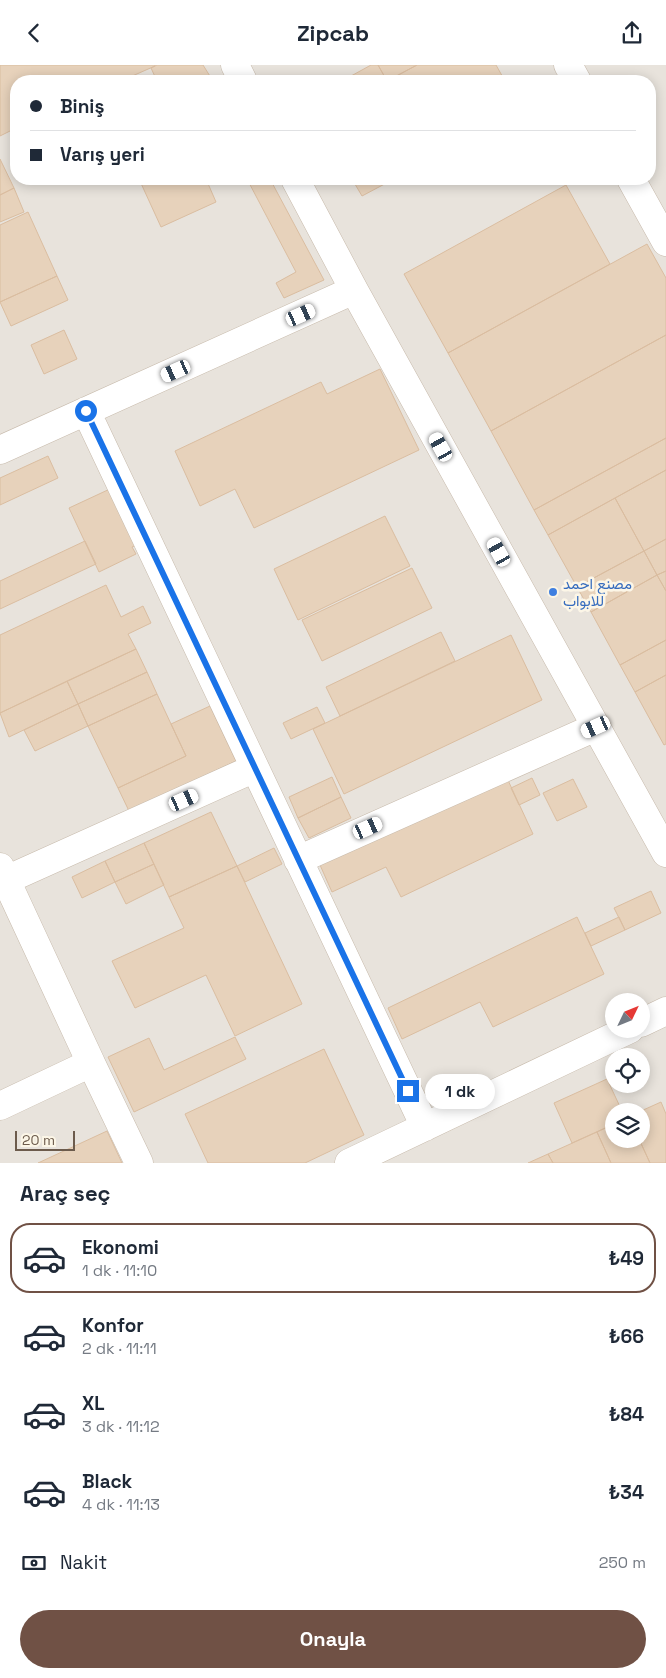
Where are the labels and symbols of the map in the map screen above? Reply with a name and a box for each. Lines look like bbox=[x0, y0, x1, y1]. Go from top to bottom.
car bbox=[284, 302, 317, 328]
car bbox=[159, 358, 192, 384]
route start bbox=[75, 400, 97, 422]
car bbox=[427, 430, 454, 464]
car bbox=[485, 535, 512, 569]
place label: مصنع احمد للابواب bbox=[563, 574, 632, 610]
marker: مصنع احمد للابواب bbox=[547, 586, 559, 598]
car bbox=[579, 714, 612, 740]
car bbox=[167, 787, 200, 813]
car bbox=[351, 815, 384, 841]
north arrow bbox=[605, 993, 650, 1037]
callout: 1 dk bbox=[426, 1073, 496, 1109]
route end bbox=[397, 1080, 419, 1102]
scale bar bbox=[15, 1128, 75, 1151]

